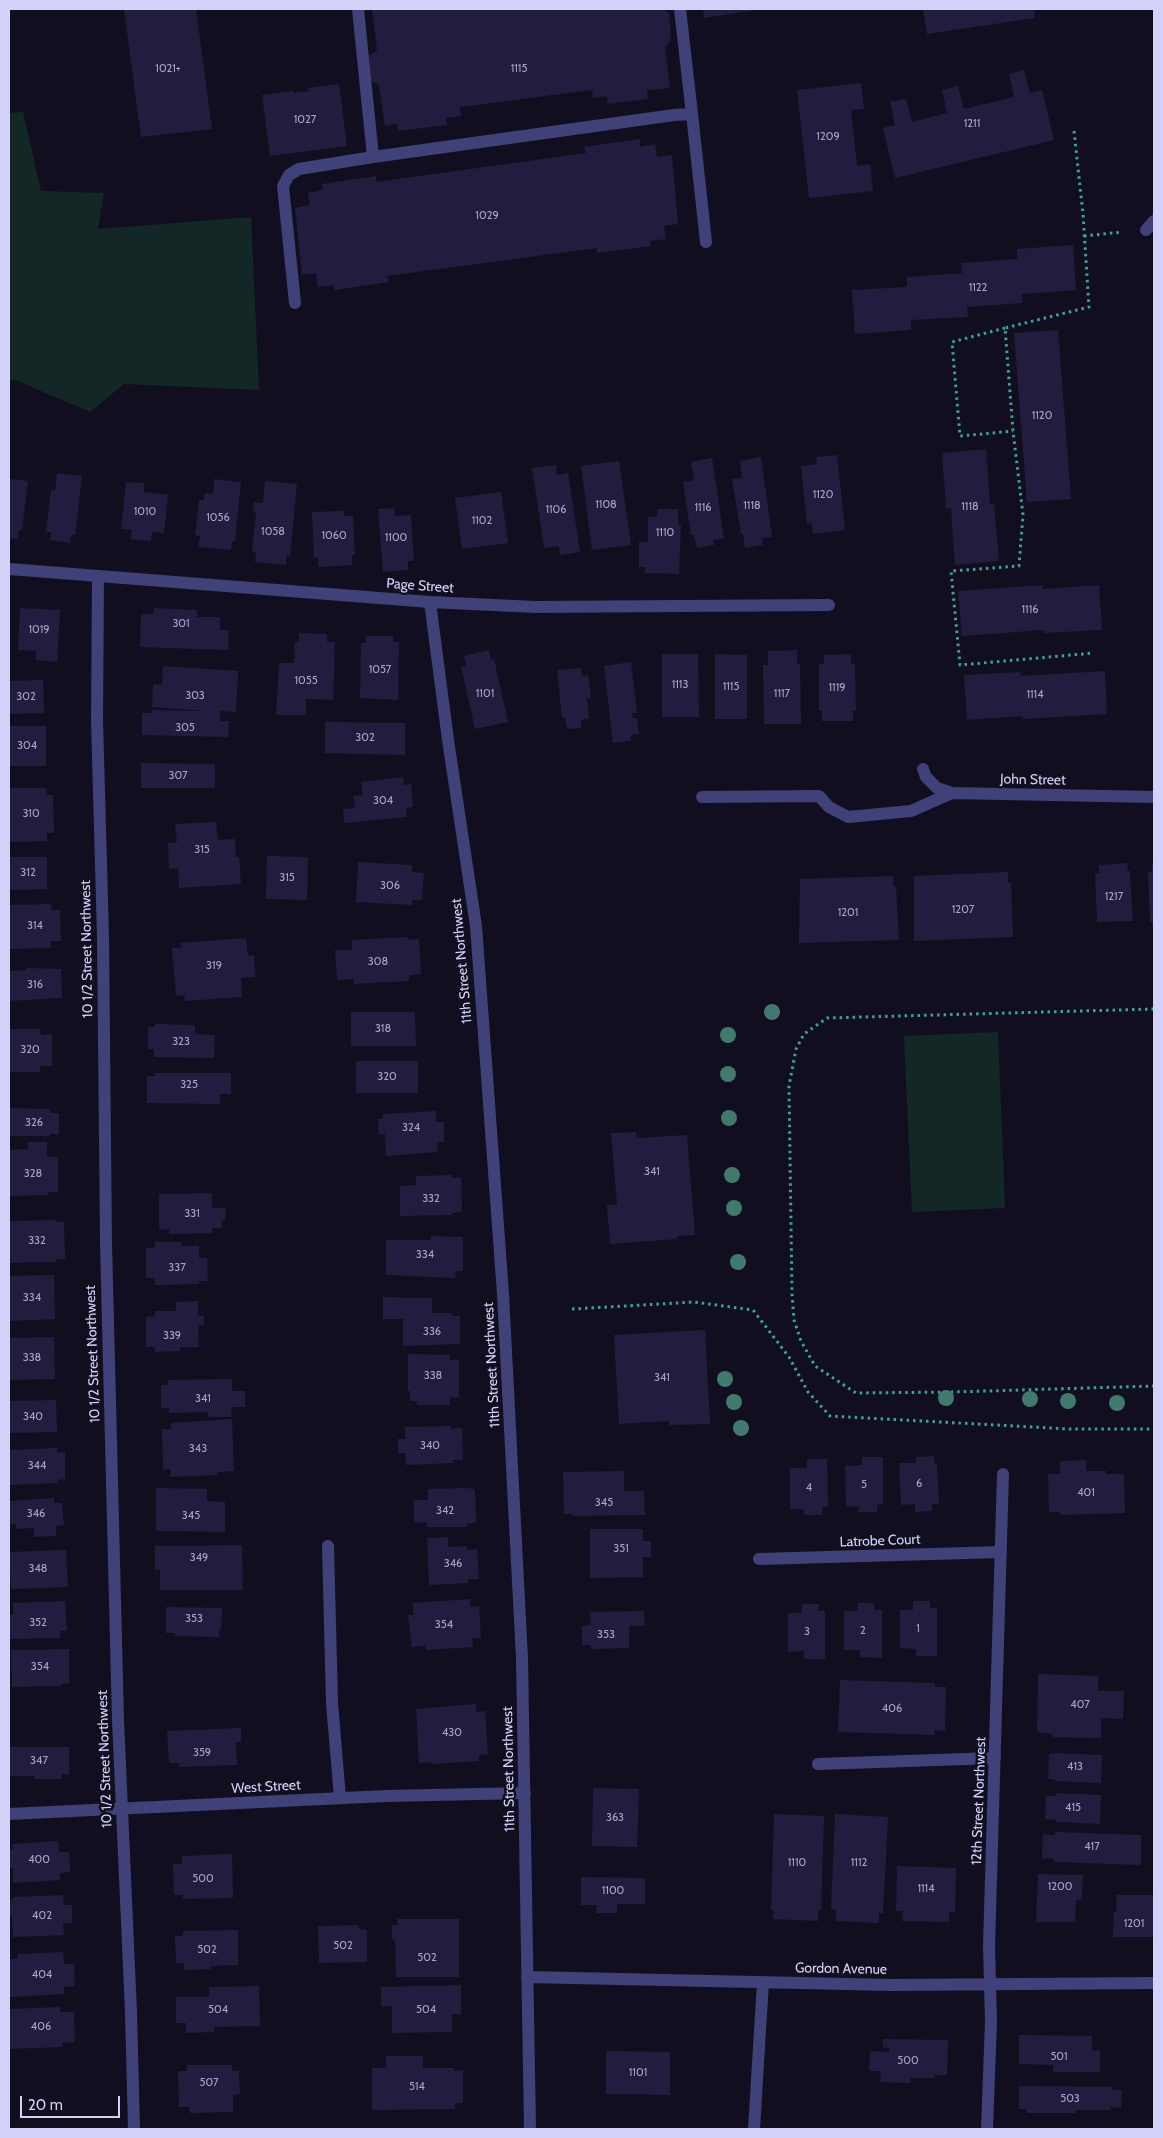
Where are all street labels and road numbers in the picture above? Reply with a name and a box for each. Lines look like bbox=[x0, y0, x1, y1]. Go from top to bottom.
street label: Page Street bbox=[386, 575, 454, 597]
street label: John Street bbox=[1000, 771, 1066, 789]
street label: 10 1/2 Street Northwest bbox=[77, 880, 97, 1018]
street label: 11th Street Northwest bbox=[448, 898, 476, 1024]
street label: 10 1/2 Street Northwest bbox=[82, 1285, 104, 1423]
street label: 11th Street Northwest bbox=[480, 1302, 504, 1428]
street label: Latrobe Court bbox=[839, 1531, 921, 1551]
street label: 10 1/2 Street Northwest bbox=[94, 1690, 116, 1828]
street label: 11th Street Northwest bbox=[500, 1706, 518, 1832]
street label: 12th Street Northwest bbox=[968, 1737, 990, 1865]
street label: West Street bbox=[231, 1777, 301, 1797]
street label: Gordon Avenue bbox=[795, 1960, 887, 1978]

